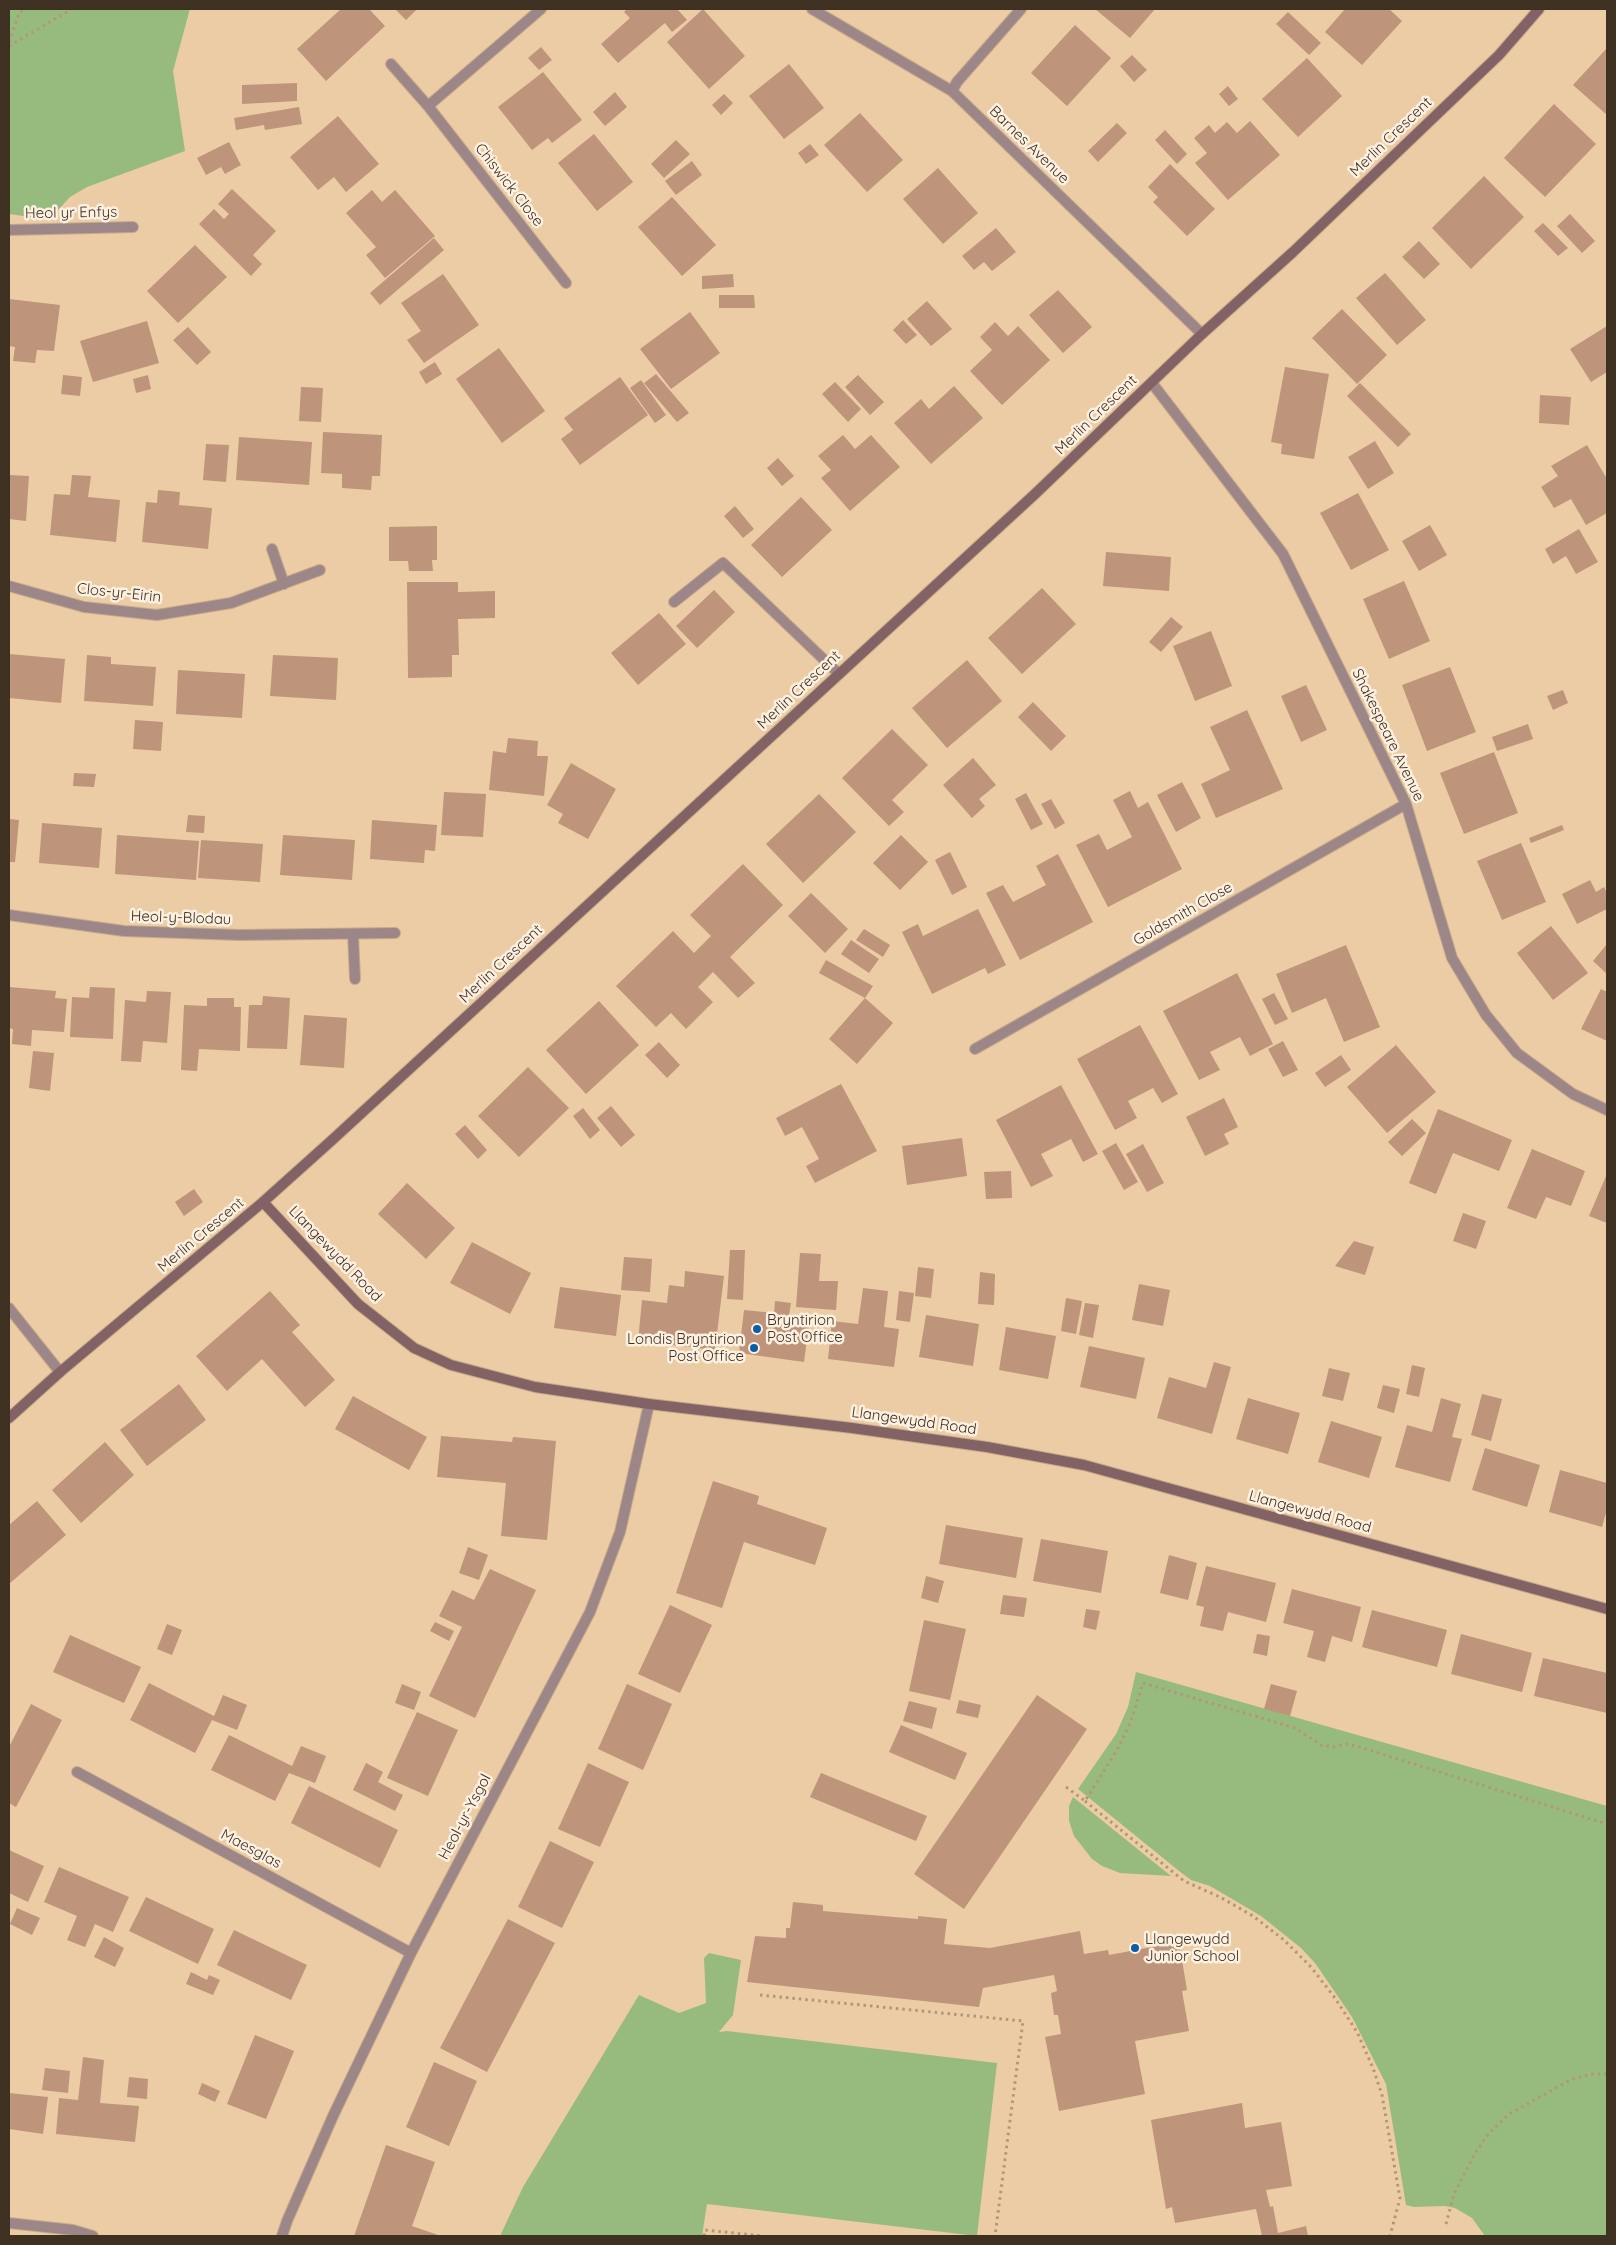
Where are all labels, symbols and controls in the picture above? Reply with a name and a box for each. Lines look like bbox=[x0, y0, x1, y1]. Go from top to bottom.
street label: Merlin Crescent bbox=[1346, 93, 1436, 181]
street label: Barnes Avenue bbox=[985, 102, 1073, 188]
street label: Chiswick Close bbox=[471, 140, 547, 230]
street label: Heol yr Enfys bbox=[25, 203, 117, 223]
street label: Merlin Crescent bbox=[1051, 371, 1141, 459]
street label: Clos-yr-Eirin bbox=[76, 580, 162, 606]
street label: Merlin Crescent bbox=[754, 647, 844, 733]
street label: Shakespeare Avenue bbox=[1348, 666, 1428, 804]
street label: Goldsmith Close bbox=[1130, 878, 1236, 950]
street label: Heol-y-Blodau bbox=[130, 907, 232, 929]
street label: Merlin Crescent bbox=[456, 921, 546, 1007]
street label: Merlin Crescent bbox=[154, 1194, 248, 1276]
street label: Llangewydd Road bbox=[285, 1202, 385, 1306]
place label: Bryntirion Post Office bbox=[767, 1311, 843, 1346]
marker: Bryntirion Post Office bbox=[751, 1323, 763, 1335]
place label: Londis Bryntirion Post Office bbox=[627, 1330, 744, 1365]
marker: Londis Bryntirion Post Office bbox=[748, 1342, 760, 1354]
street label: Llangewydd Road bbox=[850, 1403, 978, 1439]
street label: Llangewydd Road bbox=[1247, 1487, 1373, 1537]
street label: Heol-yr-Ysgol bbox=[435, 1771, 495, 1863]
street label: Maesglas bbox=[218, 1826, 284, 1872]
place label: Llangewydd Junior School bbox=[1145, 1930, 1239, 1965]
marker: Llangewydd Junior School bbox=[1129, 1942, 1141, 1954]

